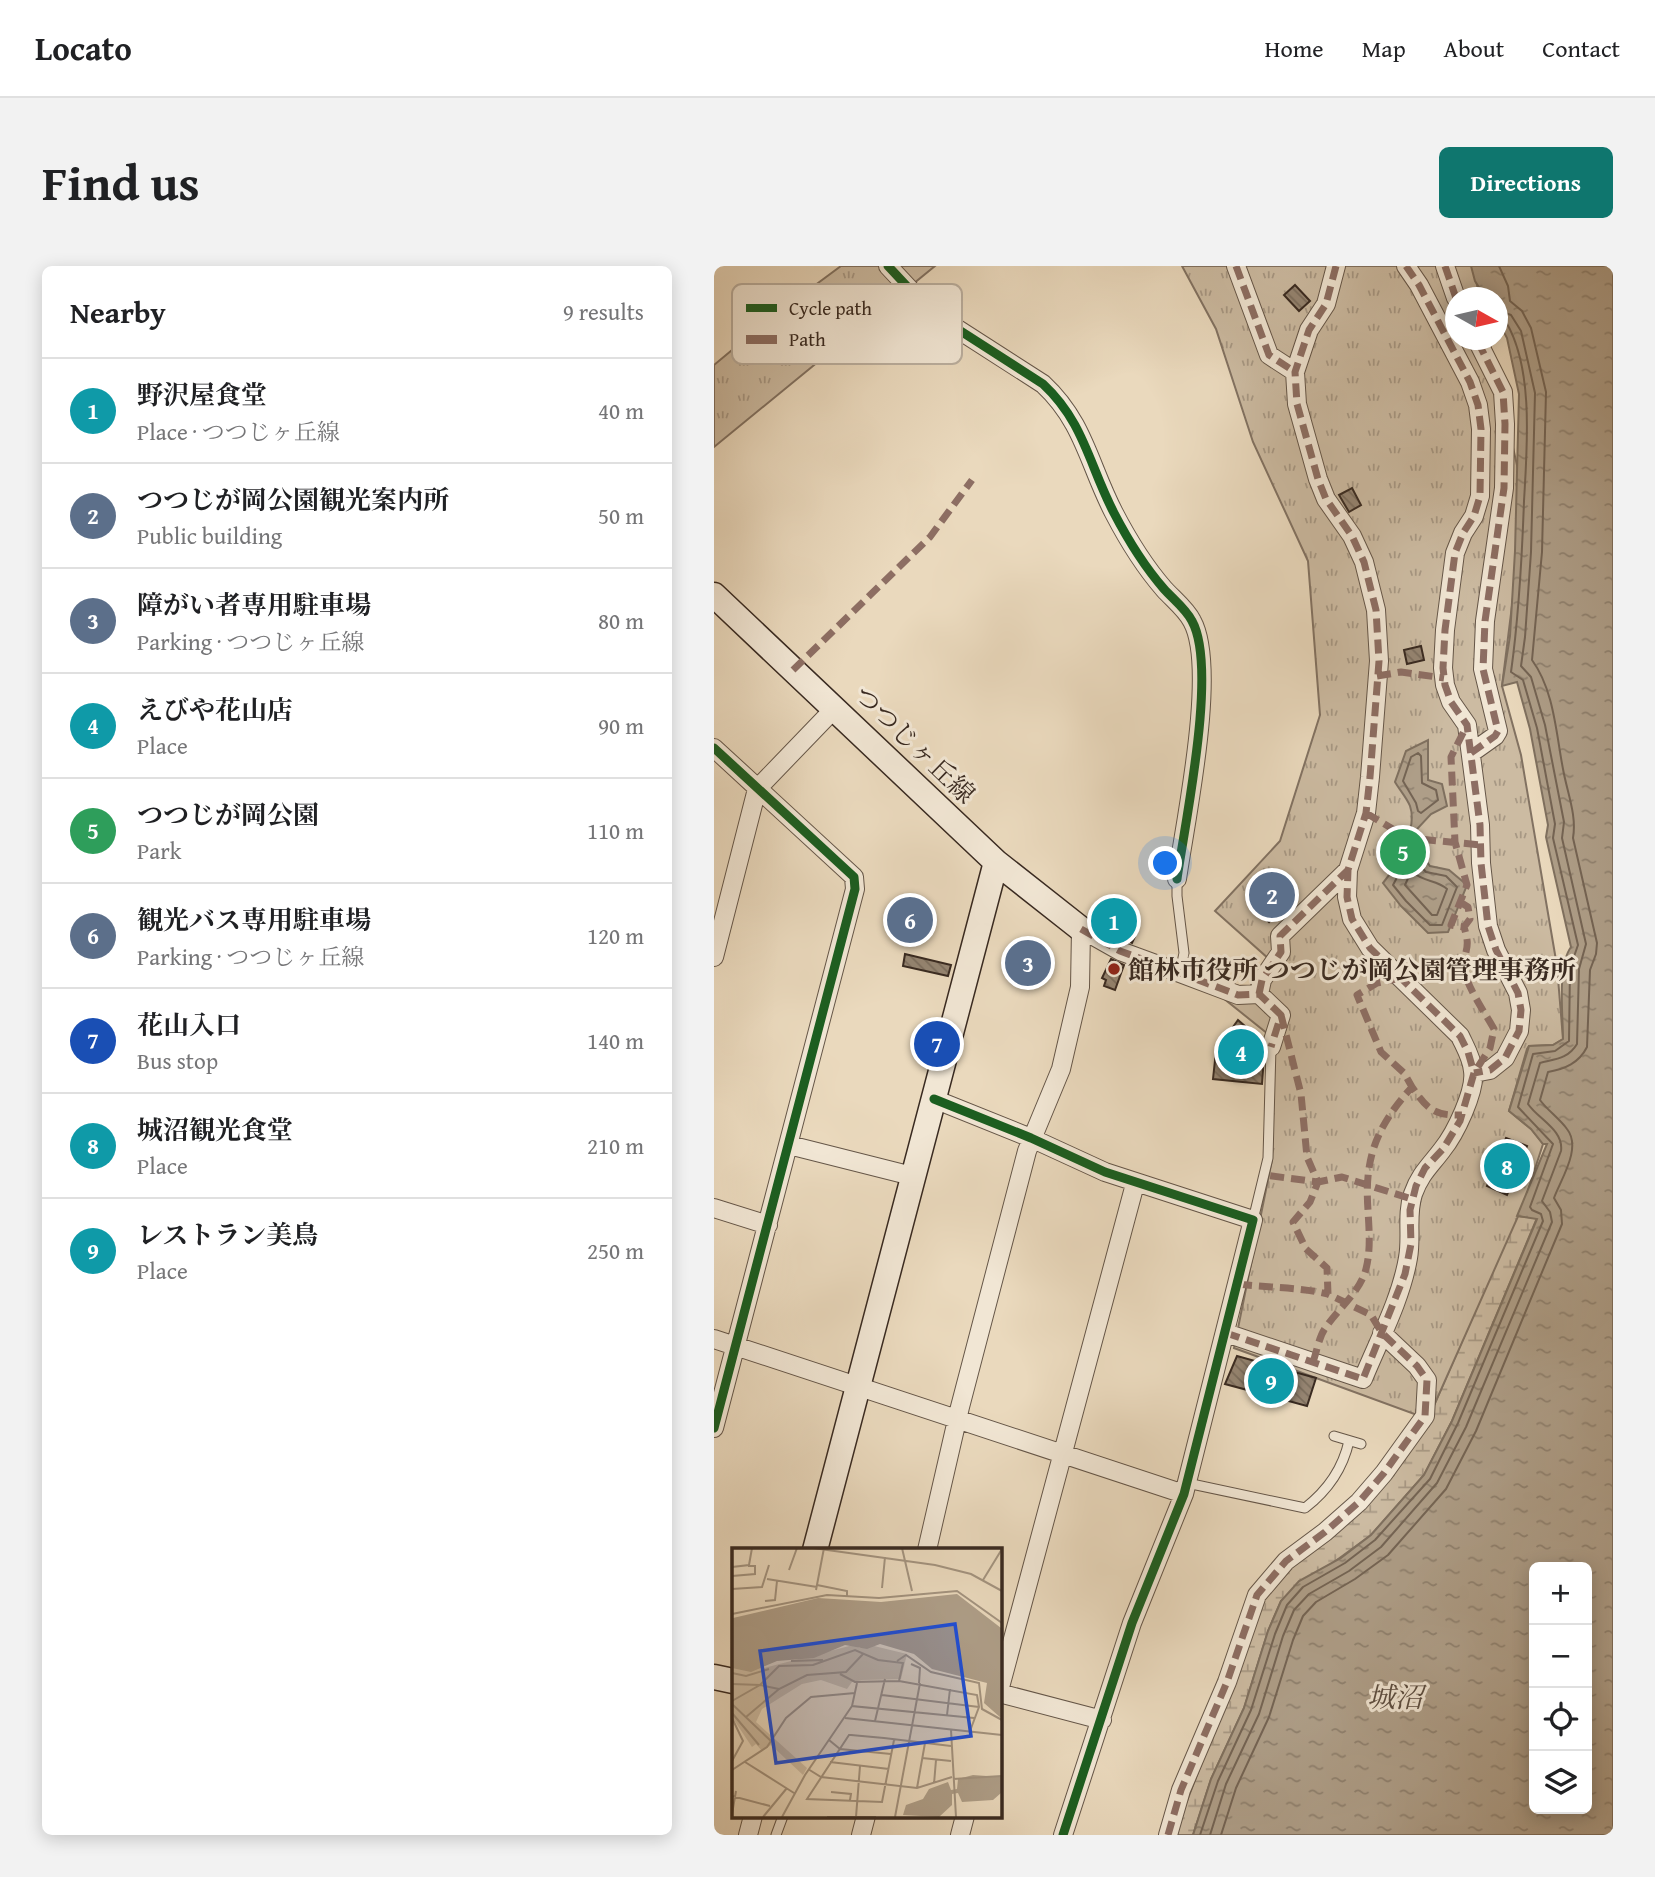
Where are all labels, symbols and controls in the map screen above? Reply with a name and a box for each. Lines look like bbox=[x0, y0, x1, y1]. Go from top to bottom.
text: Locato bbox=[35, 24, 132, 72]
text: Home bbox=[1265, 31, 1324, 66]
text: Map bbox=[1362, 31, 1406, 66]
text: About bbox=[1444, 31, 1504, 66]
text: Contact bbox=[1542, 31, 1620, 66]
text: Find us bbox=[42, 146, 200, 218]
button: Directions bbox=[1439, 147, 1613, 218]
legend bbox=[732, 284, 962, 364]
north arrow bbox=[1445, 287, 1508, 350]
text: Nearby bbox=[70, 290, 166, 334]
text: Cycle path bbox=[789, 294, 872, 322]
text: 9 results bbox=[563, 295, 644, 328]
text: Path bbox=[789, 325, 826, 353]
text: 野沢屋食堂 bbox=[137, 375, 267, 414]
text: 1 bbox=[87, 394, 99, 427]
text: 40 m bbox=[598, 394, 644, 427]
text: Place · つつじヶ丘線 bbox=[137, 415, 340, 448]
text: つつじが岡公園観光案内所 bbox=[137, 480, 449, 519]
text: 2 bbox=[87, 499, 99, 532]
text: 50 m bbox=[598, 499, 644, 532]
text: Public building bbox=[137, 519, 282, 552]
text: 障がい者専用駐車場 bbox=[137, 585, 371, 624]
text: 3 bbox=[87, 604, 99, 637]
text: 80 m bbox=[598, 604, 644, 637]
text: Parking · つつじヶ丘線 bbox=[137, 625, 364, 658]
street label: つつじヶ丘線 bbox=[845, 676, 985, 812]
text: えびや花山店 bbox=[137, 690, 293, 729]
text: 4 bbox=[87, 709, 99, 742]
text: 90 m bbox=[598, 709, 644, 742]
text: Place bbox=[137, 729, 188, 762]
text: つつじが岡公園 bbox=[137, 795, 319, 834]
text: 5 bbox=[87, 814, 99, 847]
text: 110 m bbox=[587, 814, 644, 847]
pin: 5 bbox=[1380, 826, 1426, 878]
text: Park bbox=[137, 834, 181, 867]
your location bbox=[1148, 846, 1182, 880]
pin: 2 bbox=[1249, 869, 1295, 921]
pin: 6 bbox=[887, 894, 933, 946]
pin: 1 bbox=[1091, 895, 1137, 947]
text: 観光バス専用駐車場 bbox=[137, 900, 371, 939]
text: 6 bbox=[87, 919, 99, 952]
text: 120 m bbox=[587, 919, 644, 952]
pin: 3 bbox=[1005, 937, 1051, 989]
text: Parking · つつじヶ丘線 bbox=[137, 940, 364, 973]
place label: 館林市役所 つつじが岡公園管理事務所 bbox=[1128, 950, 1576, 989]
marker: 館林市役所 つつじが岡公園管理事務所 bbox=[1106, 961, 1122, 977]
text: 花山入口 bbox=[137, 1005, 241, 1044]
pin: 7 bbox=[914, 1018, 960, 1070]
text: 7 bbox=[87, 1024, 99, 1057]
text: 140 m bbox=[587, 1024, 644, 1057]
pin: 4 bbox=[1218, 1026, 1264, 1078]
text: Bus stop bbox=[137, 1044, 218, 1077]
text: 城沼観光食堂 bbox=[137, 1110, 293, 1149]
text: 8 bbox=[87, 1129, 99, 1162]
text: 210 m bbox=[587, 1129, 644, 1162]
pin: 8 bbox=[1484, 1140, 1530, 1192]
text: Place bbox=[137, 1149, 188, 1182]
text: レストラン美鳥 bbox=[137, 1215, 318, 1254]
text: 9 bbox=[87, 1234, 99, 1267]
text: 250 m bbox=[587, 1234, 644, 1267]
text: Place bbox=[137, 1254, 188, 1287]
pin: 9 bbox=[1248, 1355, 1294, 1407]
inset map bbox=[732, 1548, 1001, 1818]
map controls bbox=[1529, 1562, 1592, 1814]
button: + bbox=[1529, 1562, 1592, 1625]
button: − bbox=[1529, 1625, 1592, 1688]
water label: 城沼 bbox=[1367, 1676, 1427, 1717]
button: locate bbox=[1529, 1688, 1592, 1751]
button: layers bbox=[1529, 1751, 1592, 1814]

